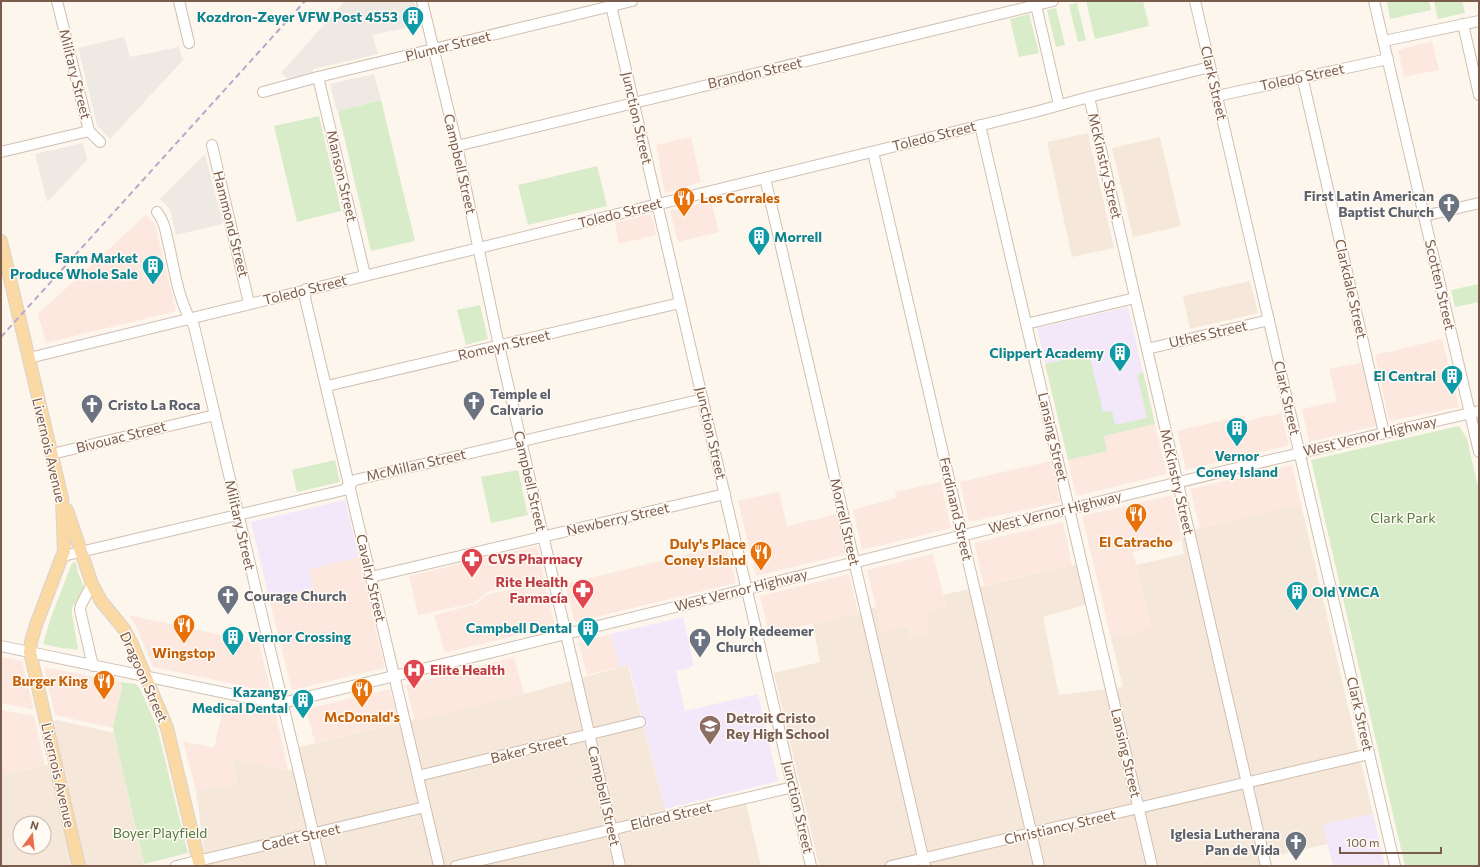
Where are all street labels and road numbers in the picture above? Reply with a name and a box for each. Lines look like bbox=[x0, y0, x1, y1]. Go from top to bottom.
street label: Military Street bbox=[56, 27, 95, 121]
street label: Plumer Street bbox=[403, 27, 493, 64]
street label: Clark Street bbox=[1198, 44, 1231, 122]
street label: Brandon Street bbox=[706, 53, 804, 92]
street label: Toledo Street bbox=[1258, 59, 1346, 94]
street label: Junction Street bbox=[619, 70, 656, 166]
street label: McKinstry Street bbox=[1085, 111, 1126, 221]
street label: Campbell Street bbox=[441, 112, 480, 216]
street label: Toledo Street bbox=[890, 117, 978, 154]
street label: Manson Street bbox=[324, 128, 361, 224]
street label: Hammond Street bbox=[210, 169, 253, 279]
street label: Toledo Street bbox=[576, 194, 664, 231]
street label: Clarkdale Street bbox=[1332, 237, 1371, 341]
street label: Scotten Street bbox=[1422, 238, 1459, 332]
street label: Toledo Street bbox=[261, 271, 349, 308]
street label: Uthes Street bbox=[1167, 316, 1249, 351]
street label: Romeyn Street bbox=[456, 326, 552, 363]
street label: Clark Street bbox=[1271, 359, 1304, 437]
street label: Junction Street bbox=[693, 385, 730, 481]
street label: Lansing Street bbox=[1035, 391, 1072, 483]
street label: Livernois Avenue bbox=[29, 396, 70, 504]
street label: West Vernor Highway bbox=[1301, 412, 1438, 459]
street label: Bivouac Street bbox=[74, 417, 168, 456]
street label: McKinstry Street bbox=[1157, 427, 1198, 537]
street label: Campbell Street bbox=[511, 429, 550, 533]
street label: McMillan Street bbox=[364, 445, 468, 484]
street label: Ferdinand Street bbox=[936, 455, 977, 563]
street label: Morrell Street bbox=[827, 476, 864, 568]
street label: Military Street bbox=[222, 478, 259, 572]
street label: West Vernor Highway bbox=[986, 487, 1123, 536]
street label: Newberry Street bbox=[565, 498, 671, 539]
street label: Cavalry Street bbox=[353, 532, 390, 624]
street label: West Vernor Highway bbox=[672, 565, 809, 614]
street label: Dragoon Street bbox=[117, 629, 172, 725]
street label: Clark Street bbox=[1344, 675, 1377, 753]
street label: Lansing Street bbox=[1108, 707, 1145, 799]
street label: Livernois Avenue bbox=[38, 721, 79, 829]
street label: Baker Street bbox=[489, 731, 569, 766]
street label: Campbell Street bbox=[585, 744, 624, 848]
street label: Junction Street bbox=[780, 759, 817, 855]
street label: Eldred Street bbox=[629, 798, 713, 833]
street label: Christiancy Street bbox=[1002, 805, 1118, 848]
street label: Cadet Street bbox=[260, 819, 342, 854]

